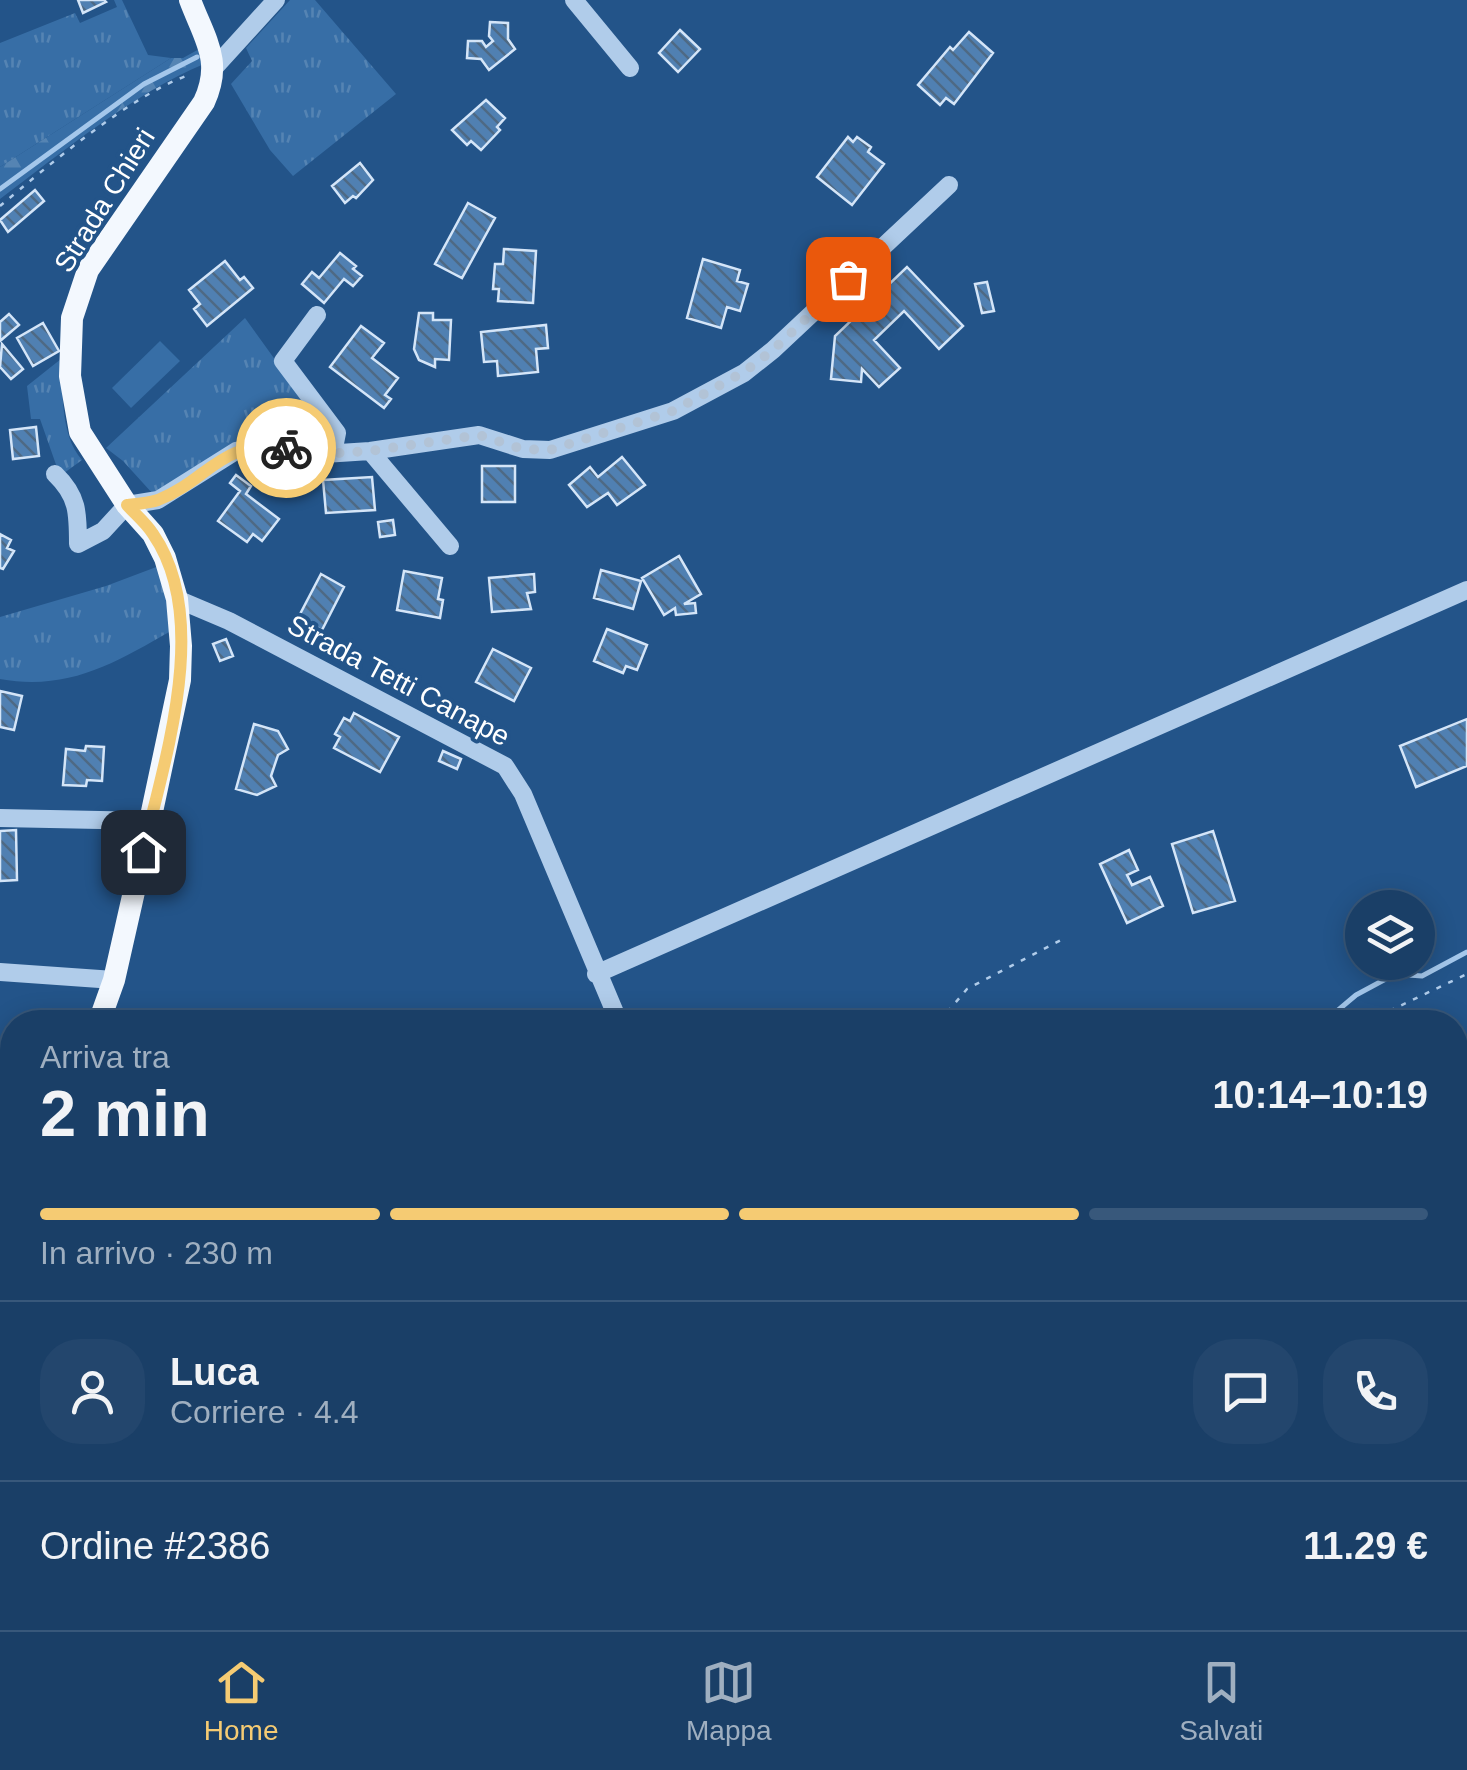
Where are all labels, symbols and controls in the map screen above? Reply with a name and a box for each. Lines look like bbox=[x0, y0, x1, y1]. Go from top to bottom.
street label: Strada Chieri bbox=[48, 123, 161, 278]
pin bbox=[806, 237, 891, 322]
icon: bag bbox=[821, 252, 876, 307]
courier bbox=[236, 398, 336, 498]
icon: bike bbox=[259, 421, 314, 476]
street label: Strada Tetti Canape bbox=[282, 609, 515, 752]
pin bbox=[101, 810, 186, 895]
icon: home bbox=[116, 825, 171, 880]
map controls bbox=[1345, 890, 1435, 980]
button: layers bbox=[1345, 890, 1435, 980]
text: Arriva tra bbox=[40, 1039, 170, 1075]
text: 10:14–10:19 bbox=[1212, 1074, 1428, 1116]
text: 2 min bbox=[40, 1077, 210, 1150]
text: In arrivo · 230 m bbox=[40, 1235, 273, 1271]
button: person bbox=[40, 1339, 145, 1444]
button: chat bbox=[1193, 1339, 1298, 1444]
button: phone bbox=[1323, 1339, 1428, 1444]
text: Luca bbox=[170, 1351, 259, 1393]
text: Corriere · 4.4 bbox=[170, 1394, 359, 1430]
text: Ordine #2386 bbox=[40, 1525, 270, 1567]
text: 11.29 € bbox=[1303, 1525, 1428, 1567]
tab: Home bbox=[204, 1655, 278, 1747]
tab: Mappa bbox=[686, 1655, 772, 1747]
tab: Salvati bbox=[1179, 1655, 1263, 1747]

